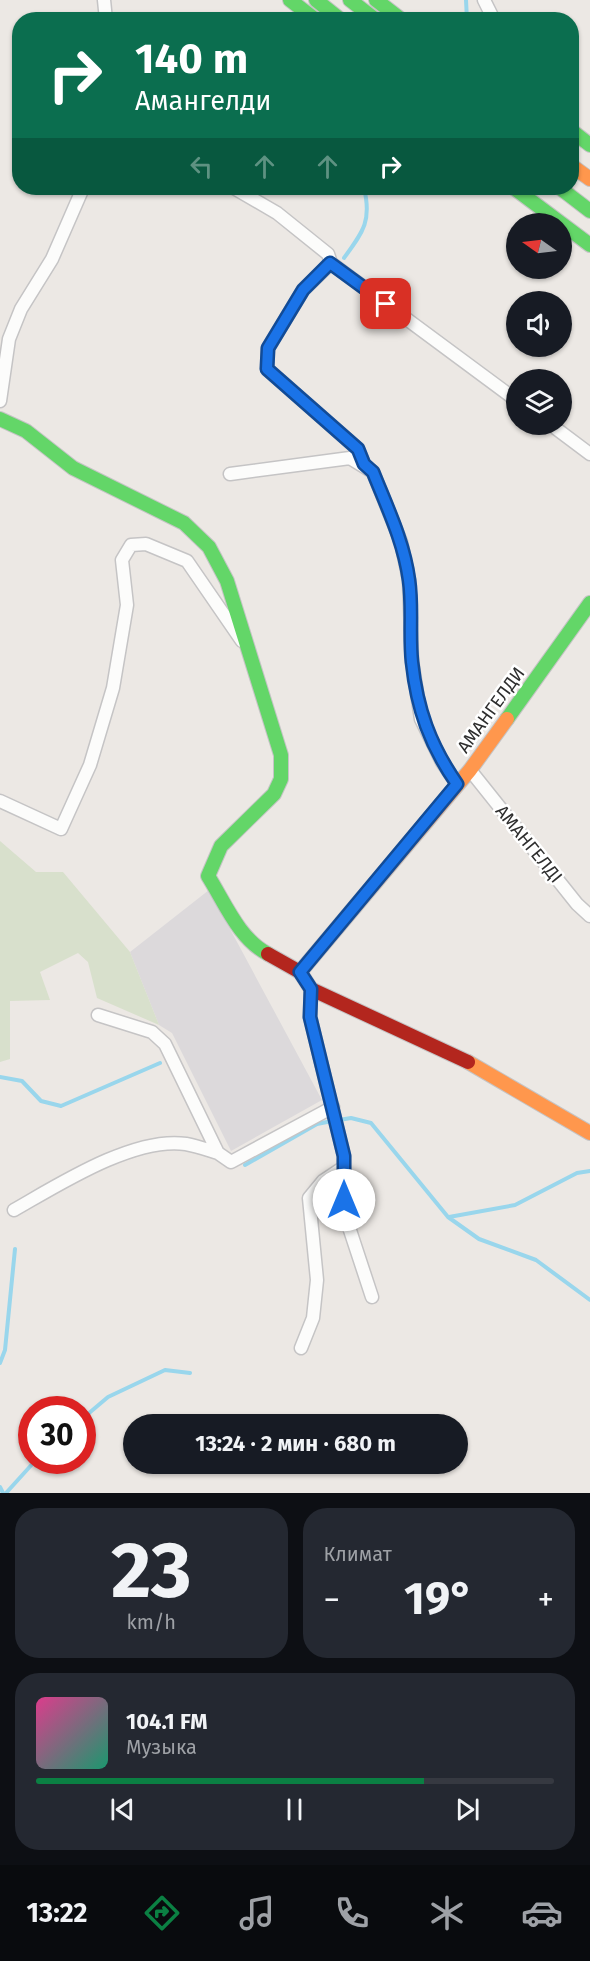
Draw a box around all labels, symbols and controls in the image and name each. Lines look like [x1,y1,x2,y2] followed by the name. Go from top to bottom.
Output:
[135,34,248,84] text: 140 m
[36,36,114,114] icon: right
[135,85,271,117] text: Амангелди
[185,150,218,183] icon: left
[248,150,281,183] icon: ahead
[311,150,344,183] icon: ahead
[374,150,407,183] icon: right
[506,213,572,279] north arrow
[506,213,572,435] map controls
[360,278,411,329] pin
[369,287,402,320] icon: arrive
[506,291,572,357] button: sound
[506,369,572,435] button: layers
[452,663,530,757] street label: АМАНГЕЛДИ
[491,801,567,887] street label: АМАНГЕЛДІ
[312,1168,376,1232] position arrow
[18,1396,96,1474] speed limit sign: 30
[195,1430,396,1457] text: 13:24 · 2 мин · 680 m
[111,1524,192,1618] text: 23
[324,1542,392,1566] text: Климат
[404,1572,474,1626] text: 19°
[324,1580,340,1620] text: −
[538,1580,554,1620] text: +
[127,1610,176,1634] text: km/h
[126,1708,207,1735] text: 104.1 FM
[126,1735,197,1759] text: Музыка
[106,1793,139,1826] icon: previous
[278,1793,311,1826] icon: pause
[451,1793,484,1826] icon: next
[141,1892,183,1934] icon: directions
[236,1892,278,1934] icon: music
[331,1892,373,1934] icon: phone
[426,1892,468,1934] icon: climate
[521,1892,563,1934] icon: car
[27,1897,88,1929] text: 13:22

